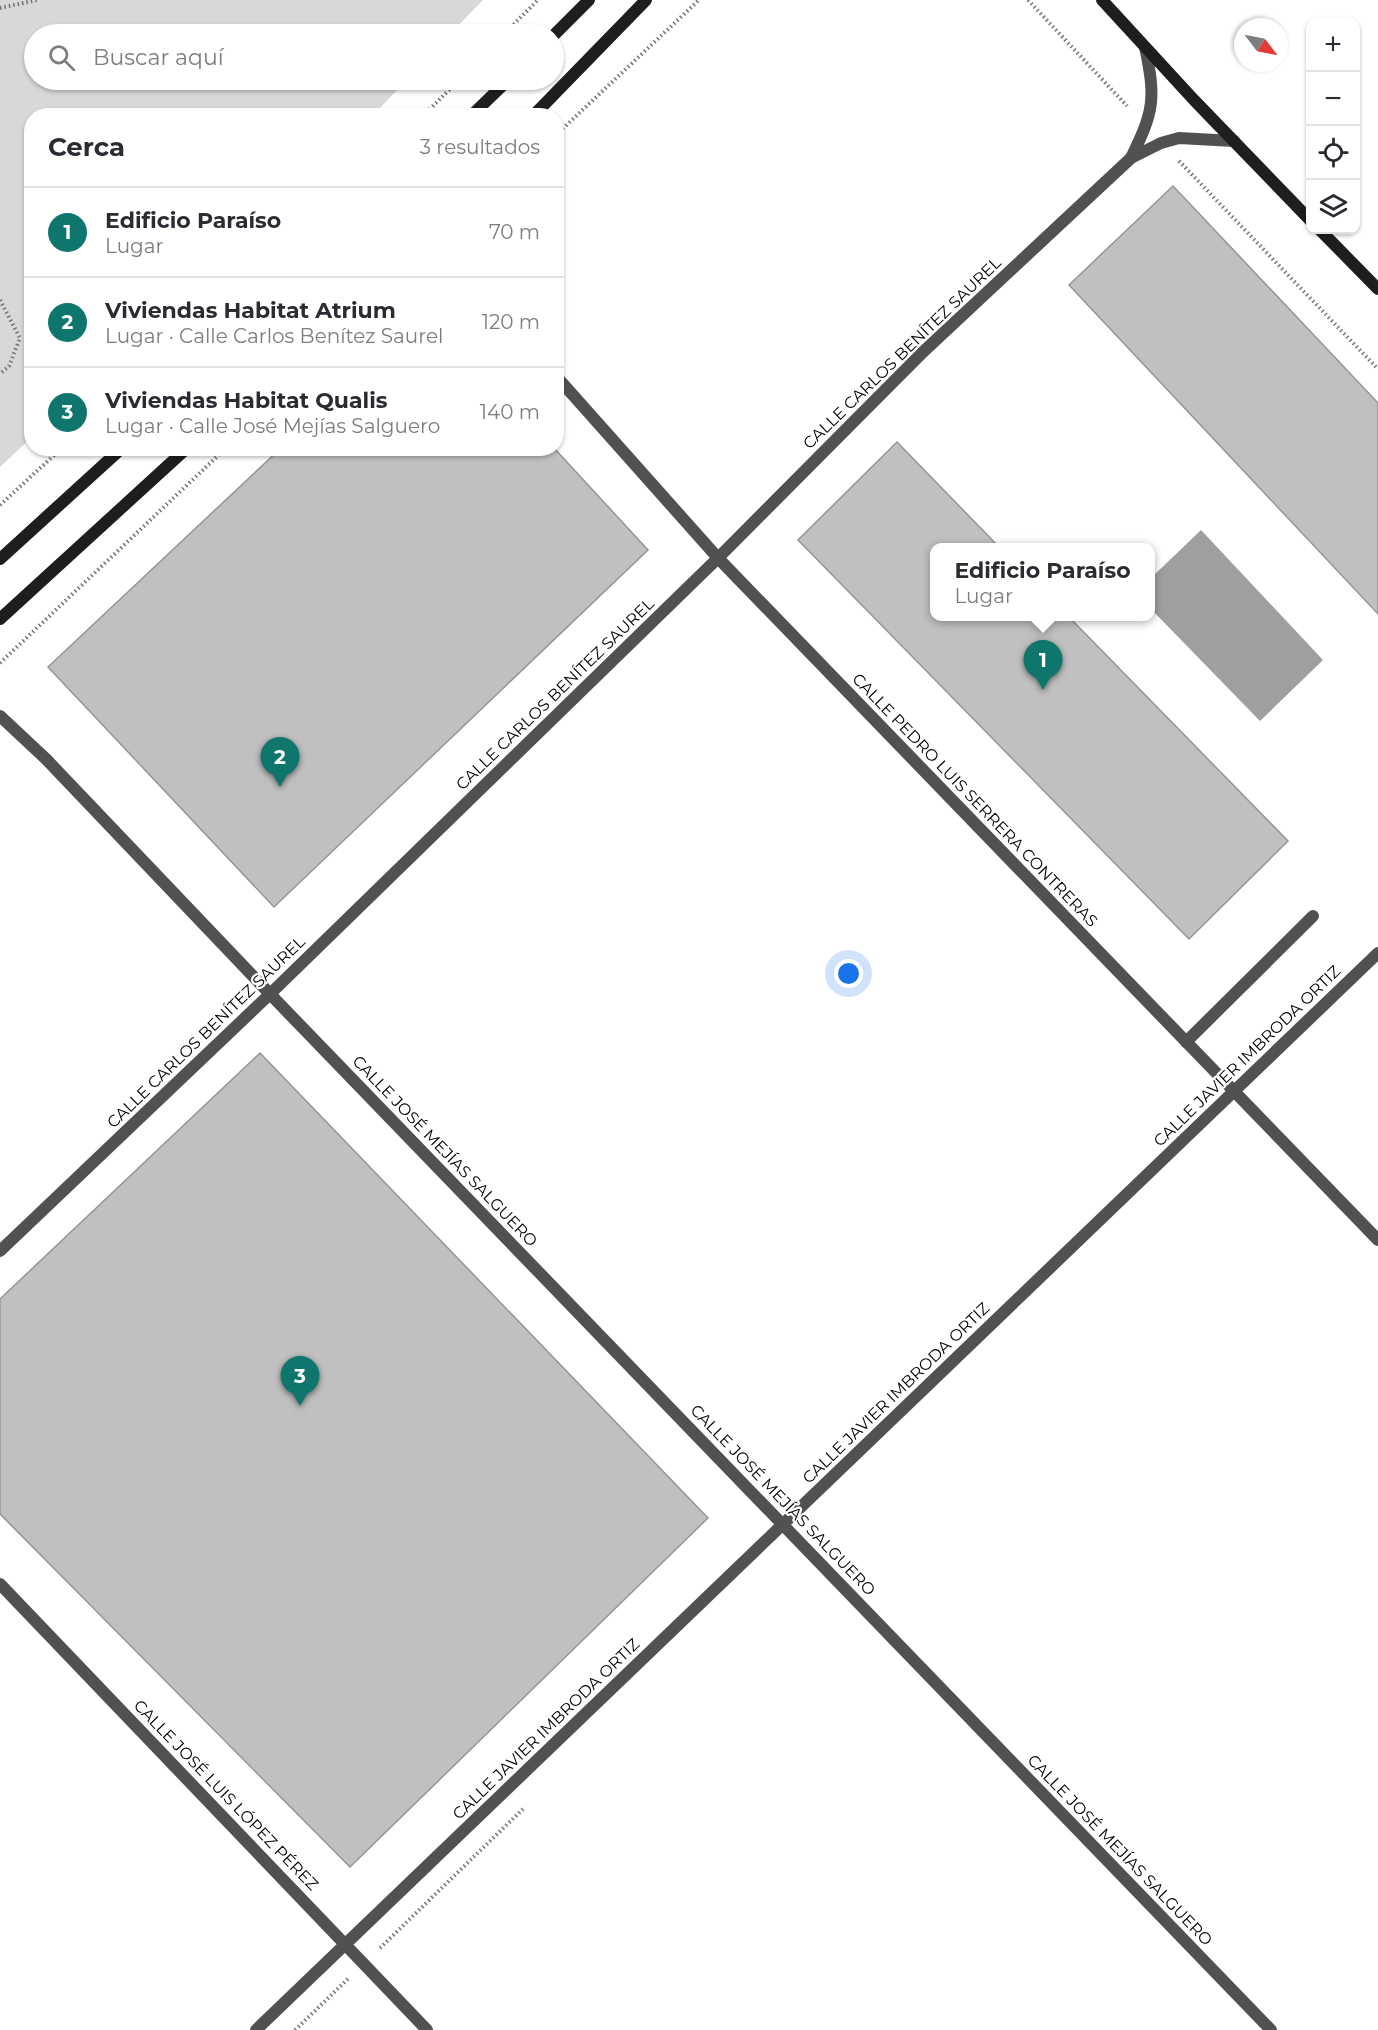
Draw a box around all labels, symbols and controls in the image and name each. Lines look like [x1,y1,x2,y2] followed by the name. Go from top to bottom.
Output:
[1234,18,1288,72] north arrow
[1306,18,1360,234] map controls
[1306,18,1360,72] button: +
[24,24,564,90] search box
[45,41,78,74] icon: search
[93,44,224,71] text: Buscar aquí
[1306,72,1360,126] button: −
[1306,126,1360,180] button: locate
[48,131,125,163] text: Cerca
[420,135,540,159] text: 3 resultados
[1306,180,1360,234] button: layers
[105,207,281,234] text: Edificio Paraíso
[64,220,71,244] text: 1
[489,220,540,244] text: 70 m
[105,234,164,258] text: Lugar
[799,253,1005,453] street label: CALLE CARLOS BENÍTEZ SAUREL
[105,297,396,324] text: Viviendas Habitat Atrium
[62,310,73,334] text: 2
[482,310,540,334] text: 120 m
[105,324,443,348] text: Lugar · Calle Carlos Benítez Saurel
[105,387,387,414] text: Viviendas Habitat Qualis
[62,400,73,424] text: 3
[480,400,540,424] text: 140 m
[105,414,440,438] text: Lugar · Calle José Mejías Salguero
[930,543,1155,621] popup
[954,557,1131,584] text: Edificio Paraíso
[954,584,1013,608] text: Lugar
[452,594,658,794] street label: CALLE CARLOS BENÍTEZ SAUREL
[1024,640,1062,690] pin: 1
[848,669,1102,931] street label: CALLE PEDRO LUIS SERRERA CONTRERAS
[260,738,300,787] pin: 2
[103,932,309,1132] street label: CALLE CARLOS BENÍTEZ SAUREL
[834,959,863,988] your location
[1150,962,1344,1150] street label: CALLE JAVIER IMBRODA ORTIZ
[349,1052,541,1250] street label: CALLE JOSÉ MEJÍAS SALGUERO
[799,1299,993,1487] street label: CALLE JAVIER IMBRODA ORTIZ
[280,1356,320,1406] pin: 3
[687,1401,879,1599] street label: CALLE JOSÉ MEJÍAS SALGUERO
[449,1635,643,1823] street label: CALLE JAVIER IMBRODA ORTIZ
[130,1696,322,1894] street label: CALLE JOSÉ LUIS LÓPEZ PÉREZ
[1024,1751,1216,1949] street label: CALLE JOSÉ MEJÍAS SALGUERO

